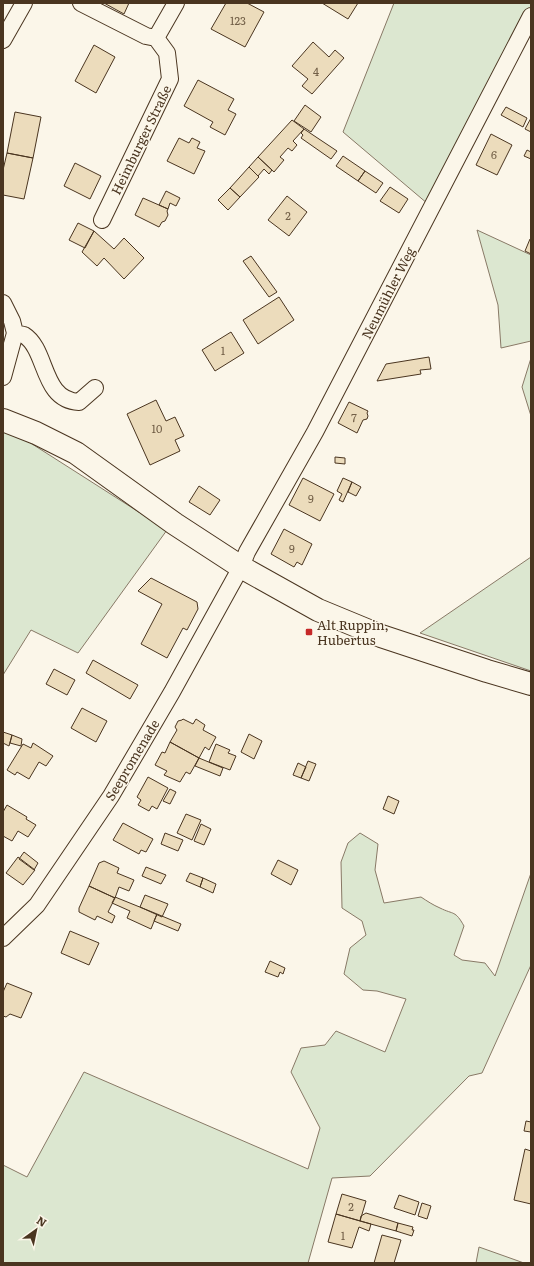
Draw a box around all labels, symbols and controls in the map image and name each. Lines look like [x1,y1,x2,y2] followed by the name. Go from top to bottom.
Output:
[230,12,246,28] house number: 123
[313,63,319,79] house number: 4
[106,81,175,198] street label: Heimburger Straße
[491,146,497,162] house number: 6
[285,207,291,223] house number: 2
[356,243,419,342] street label: Neumühler Weg
[221,342,226,358] house number: 1
[351,409,357,425] house number: 7
[152,420,162,436] house number: 10
[308,490,314,506] house number: 9
[289,540,295,556] house number: 9
[317,615,389,649] place label: Alt Ruppin, Hubertus
[304,627,314,637] marker: Alt Ruppin, Hubertus
[100,715,163,804] street label: Seepromenade
[348,1198,354,1214] house number: 2
[16,1210,56,1250] north arrow
[34,1212,50,1230] text: N
[341,1227,346,1243] house number: 1

